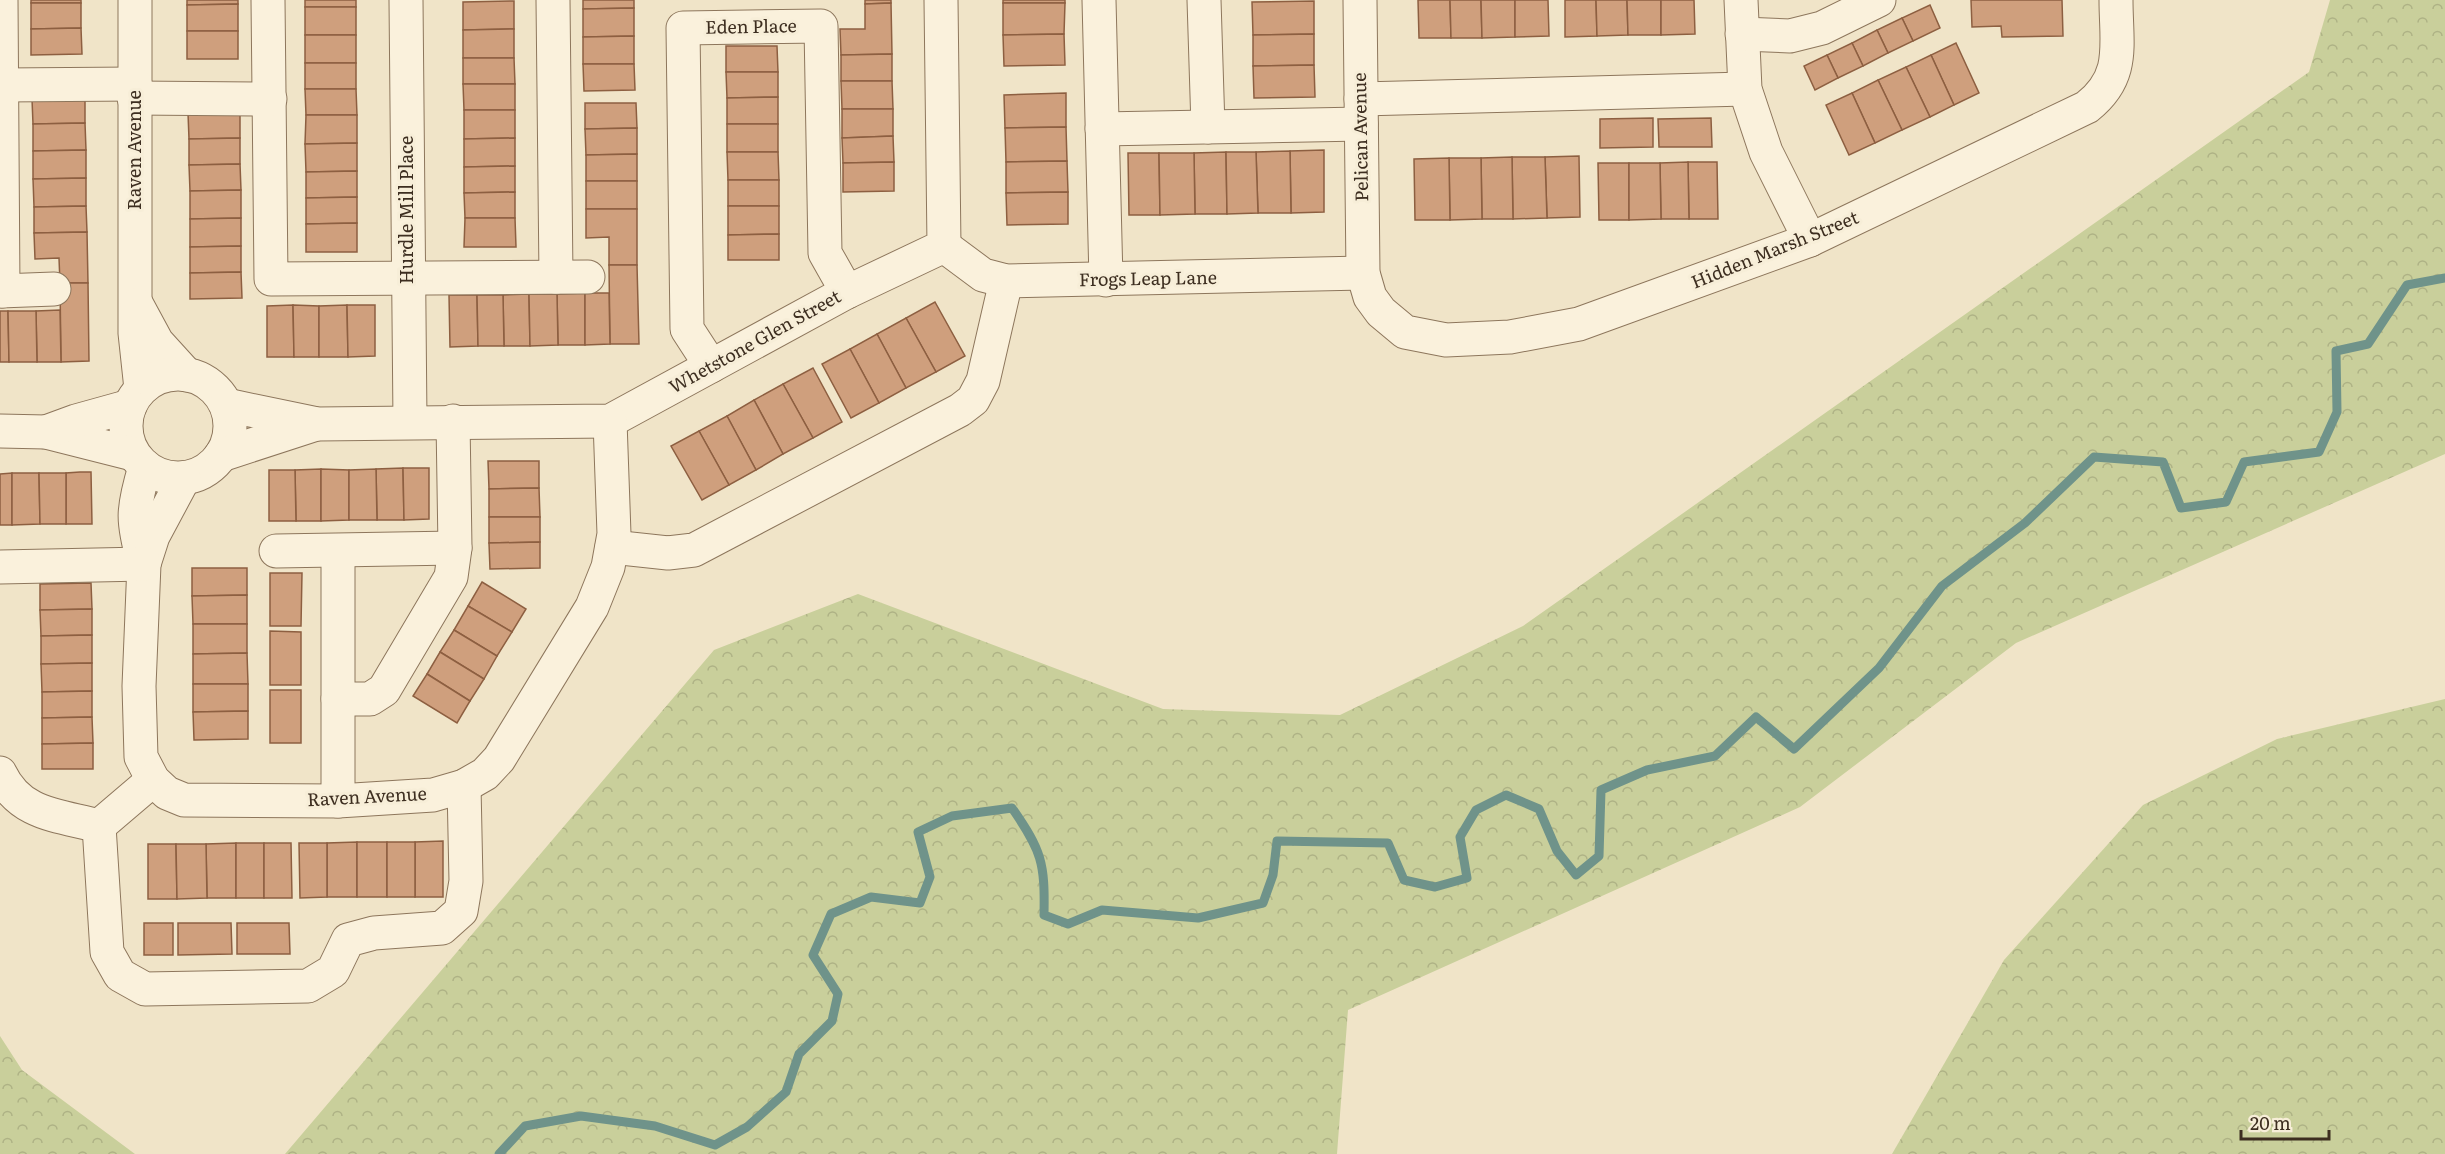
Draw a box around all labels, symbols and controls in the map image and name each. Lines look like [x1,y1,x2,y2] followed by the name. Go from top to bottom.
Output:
[705,11,797,40] street label: Eden Place
[1345,72,1374,202] street label: Pelican Avenue
[120,90,147,210] street label: Raven Avenue
[392,136,419,284] street label: Hurdle Mill Place
[1687,202,1863,295] street label: Hidden Marsh Street
[1079,263,1217,292] street label: Frogs Leap Lane
[663,282,846,399] street label: Whetstone Glen Street
[306,779,427,812] street label: Raven Avenue
[2241,1103,2330,1141] scale bar
[2250,1109,2291,1136] text: 20 m

